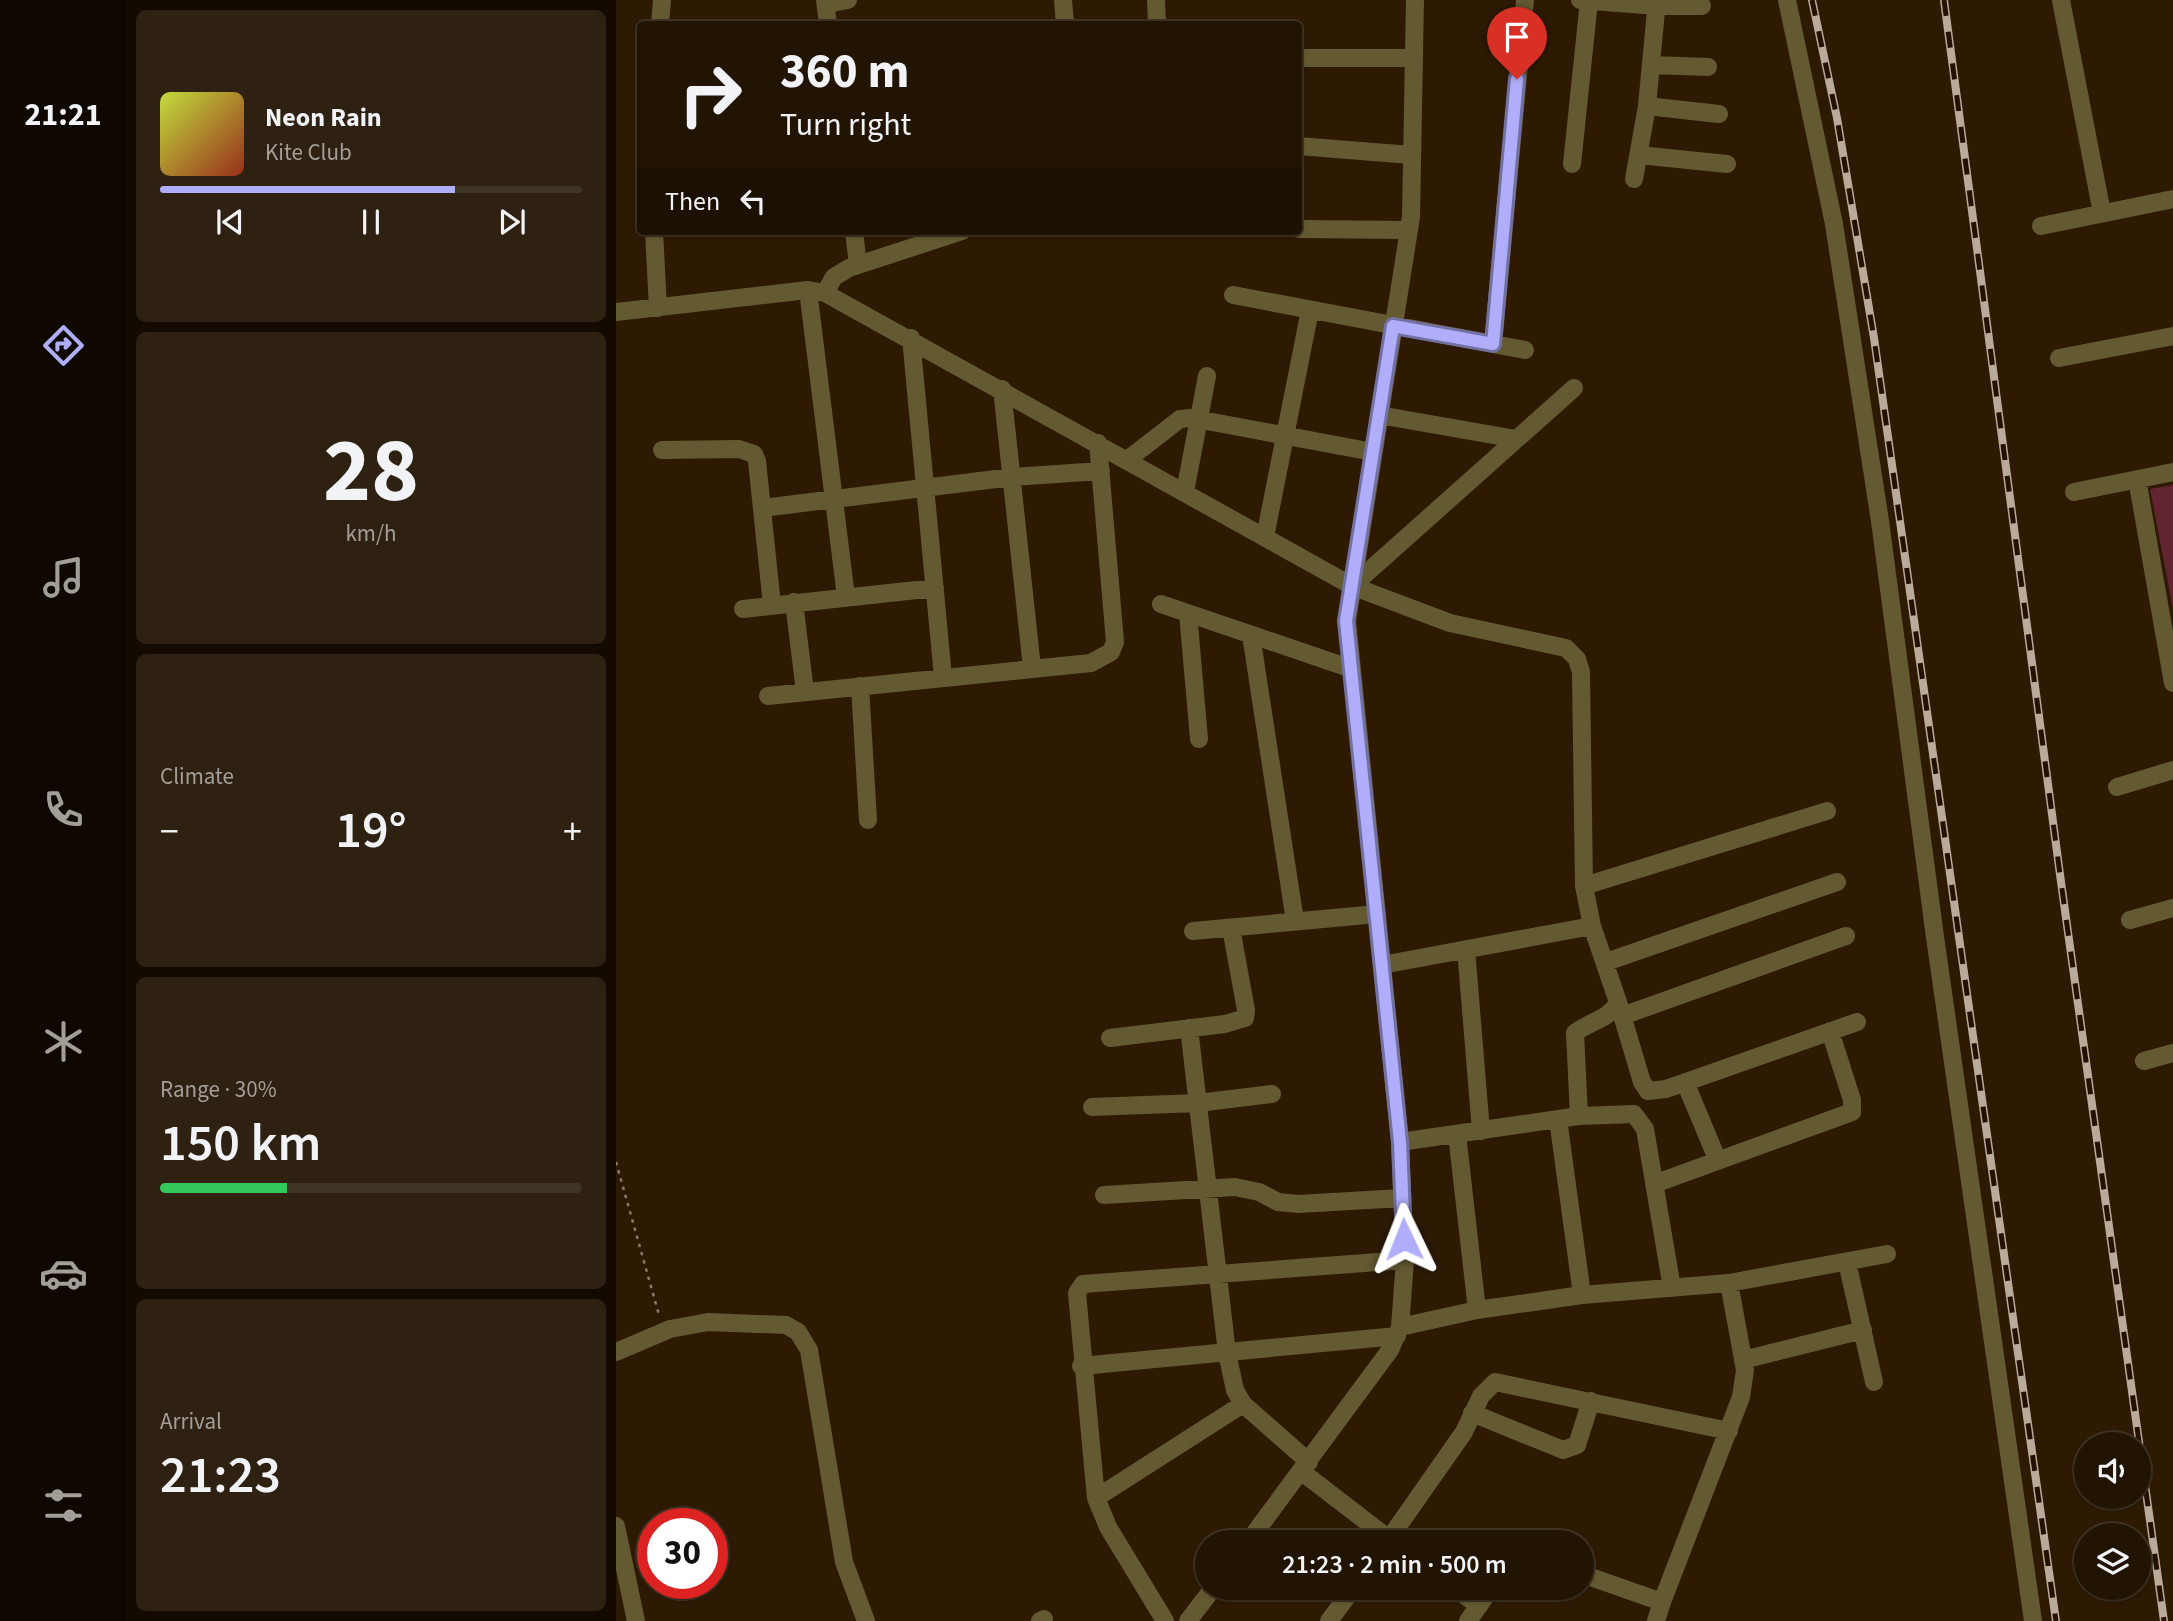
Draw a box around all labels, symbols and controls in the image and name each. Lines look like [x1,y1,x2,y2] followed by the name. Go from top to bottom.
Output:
[1487,7,1547,79] pin
[1498,18,1536,56] icon: arrive
[780,37,909,107] text: 360 m
[665,49,756,140] icon: right
[24,92,102,138] text: 21:21
[265,99,382,136] text: Neon Rain
[780,102,911,148] text: Turn right
[265,136,352,169] text: Kite Club
[734,182,772,220] icon: left
[665,183,720,220] text: Then
[211,203,249,241] icon: previous
[352,203,390,241] icon: pause
[493,203,531,241] icon: next
[39,321,88,370] icon: directions
[323,407,419,536] text: 28
[345,517,397,550] text: km/h
[39,553,88,602] icon: music
[160,760,234,793] text: Climate
[39,785,88,834] icon: phone
[335,794,407,868] text: 19°
[160,805,179,859] text: −
[563,805,582,859] text: +
[39,1017,88,1066] icon: climate
[160,1073,277,1106] text: Range · 30%
[160,1107,321,1181] text: 150 km
[1367,1202,1441,1276] position arrow
[39,1249,88,1298] icon: car
[160,1405,222,1438] text: Arrival
[2074,1432,2151,1600] map controls
[2074,1432,2151,1509] button: sound
[160,1439,281,1513] text: 21:23
[39,1481,88,1530] icon: filters
[637,1508,728,1599] speed limit sign: 30
[2074,1523,2151,1600] button: layers
[1282,1546,1507,1583] text: 21:23 · 2 min · 500 m

